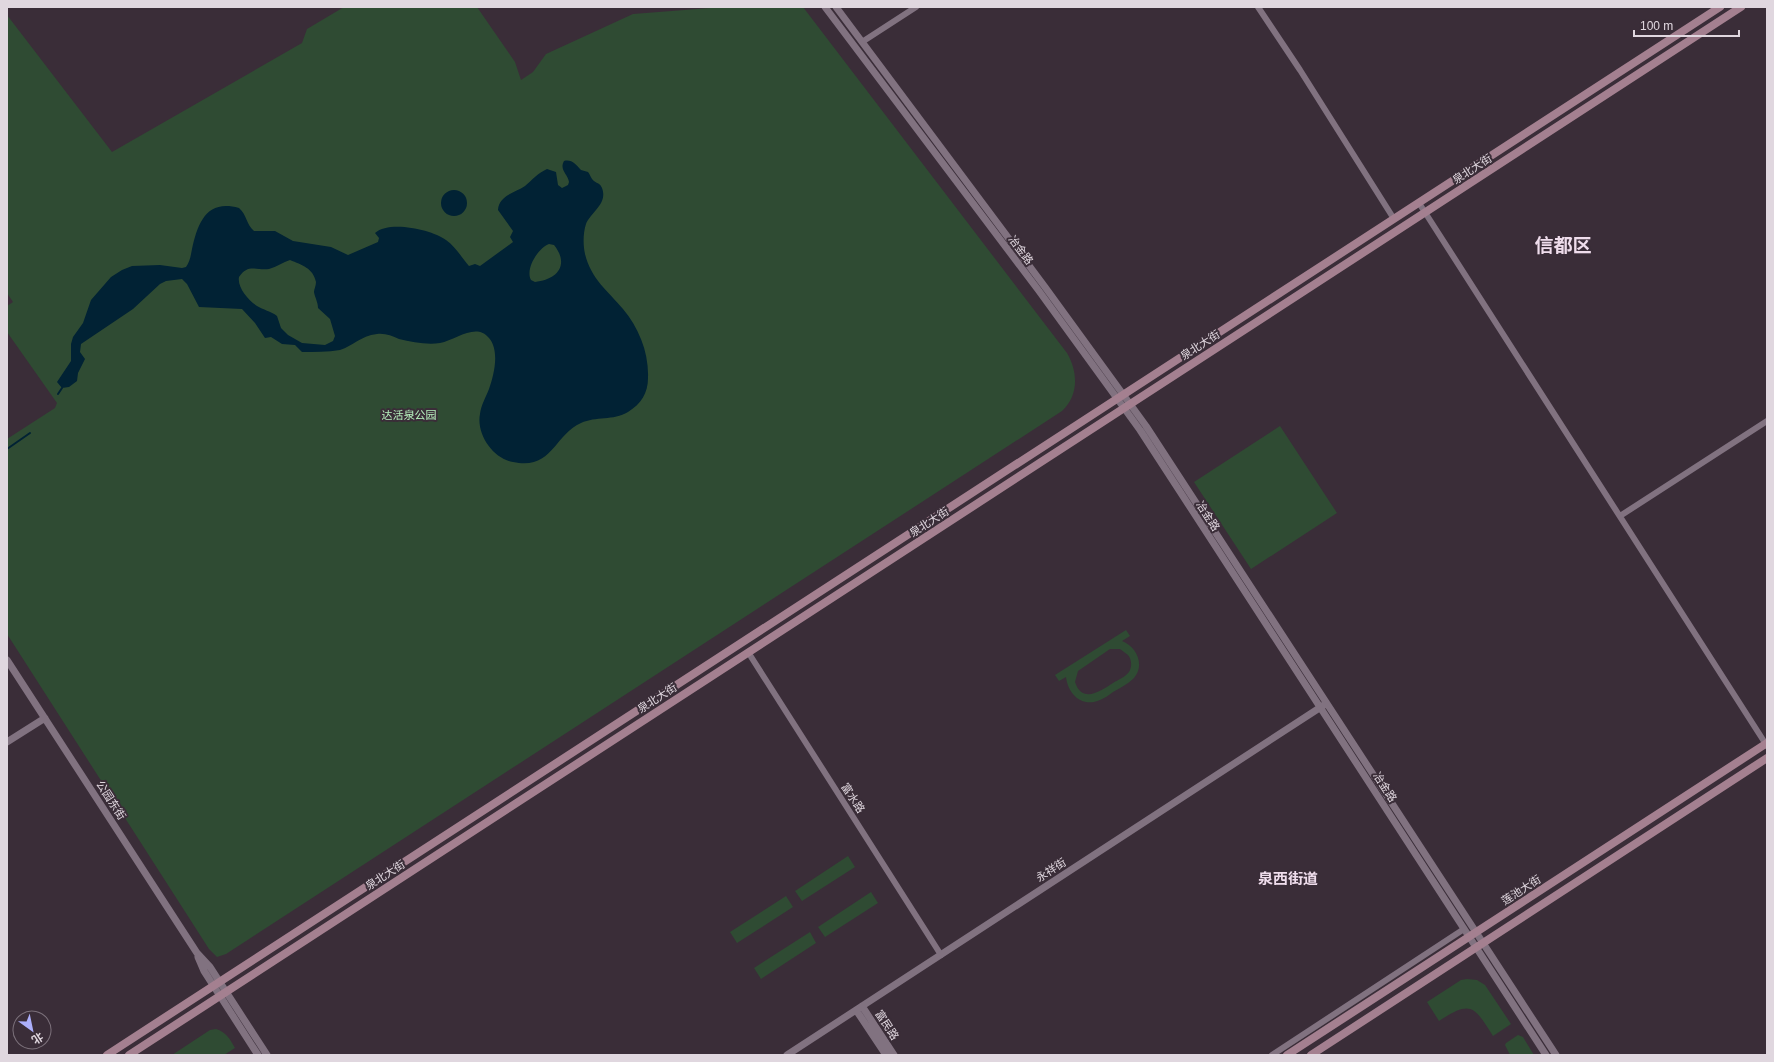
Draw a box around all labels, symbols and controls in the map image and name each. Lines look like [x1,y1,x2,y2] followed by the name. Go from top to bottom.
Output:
[1634,12,1739,38] scale bar
[1640,19,1673,33] text: 100 m
[1450,152,1494,186] street label: 泉北大街
[1006,233,1036,267] street label: 冶金路
[1534,235,1592,256] district label: 信都区
[1178,328,1222,362] street label: 泉北大街
[382,409,437,421] park label: 达活泉公园
[1194,499,1222,533] street label: 冶金路
[907,505,951,539] street label: 泉北大街
[635,681,679,715] street label: 泉北大街
[1371,770,1399,804] street label: 冶金路
[94,778,128,822] street label: 公园东街
[839,781,867,815] street label: 富水路
[1034,856,1068,884] street label: 永祥街
[363,858,407,892] street label: 泉北大街
[1258,870,1318,887] district label: 泉西街道
[1499,873,1543,907] street label: 莲池大街
[873,1008,901,1042] street label: 富民路
[12,1010,52,1050] north arrow
[30,1030,45,1046] text: 北

